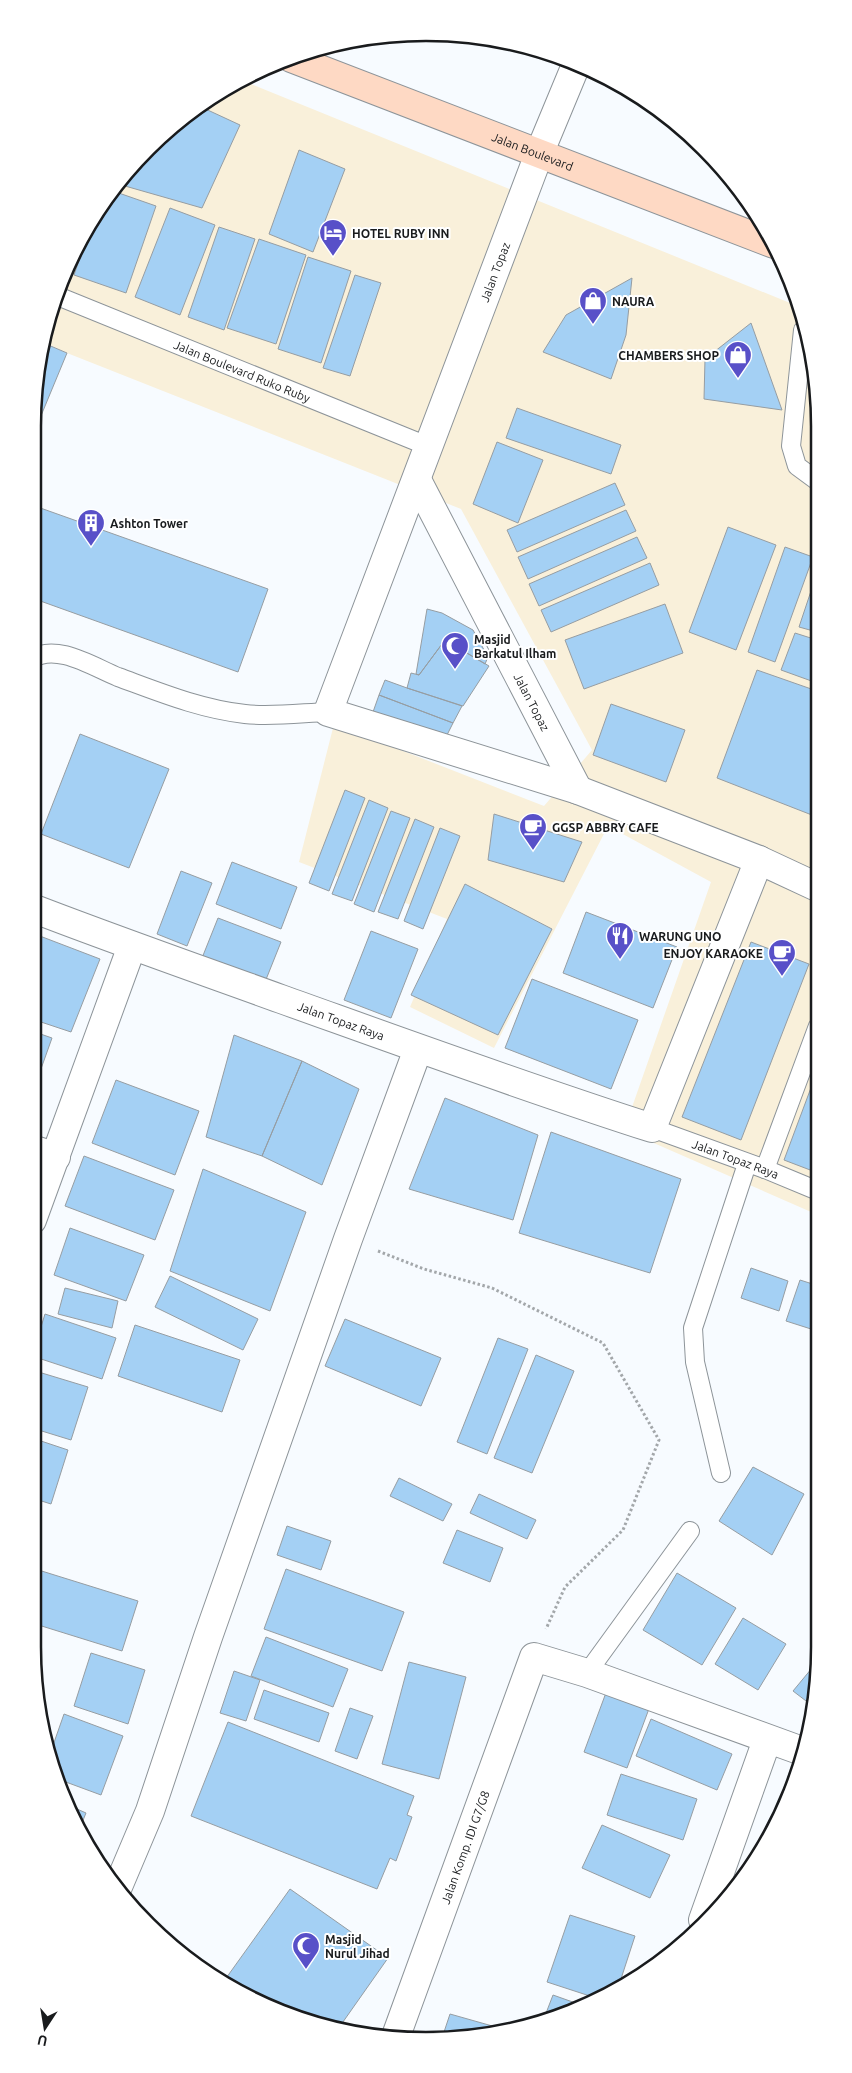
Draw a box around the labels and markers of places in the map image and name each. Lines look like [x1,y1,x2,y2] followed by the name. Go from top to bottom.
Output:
[318,218,348,257] hotel icon: HOTEL RUBY INN
[352,227,450,240] place label: HOTEL RUBY INN
[578,286,608,325] shop icon: NAURA
[612,295,655,308] place label: NAURA
[723,340,753,379] shop icon: CHAMBERS SHOP
[618,349,719,362] place label: CHAMBERS SHOP
[76,508,106,547] building icon: Ashton Tower
[110,517,188,530] place label: Ashton Tower
[440,631,470,670] mosque icon: Masjid Barkatul Ilham
[474,633,556,660] place label: Masjid Barkatul Ilham
[518,812,548,851] cafe icon: GGSP ABBRY CAFE
[552,821,659,834] place label: GGSP ABBRY CAFE
[605,921,635,960] restaurant icon: WARUNG UNO
[639,930,721,943] place label: WARUNG UNO
[767,938,797,977] cafe icon: ENJOY KARAOKE
[663,947,763,960] place label: ENJOY KARAOKE
[291,1931,321,1970] mosque icon: Masjid Nurul Jihad
[325,1933,390,1960] place label: Masjid Nurul Jihad

